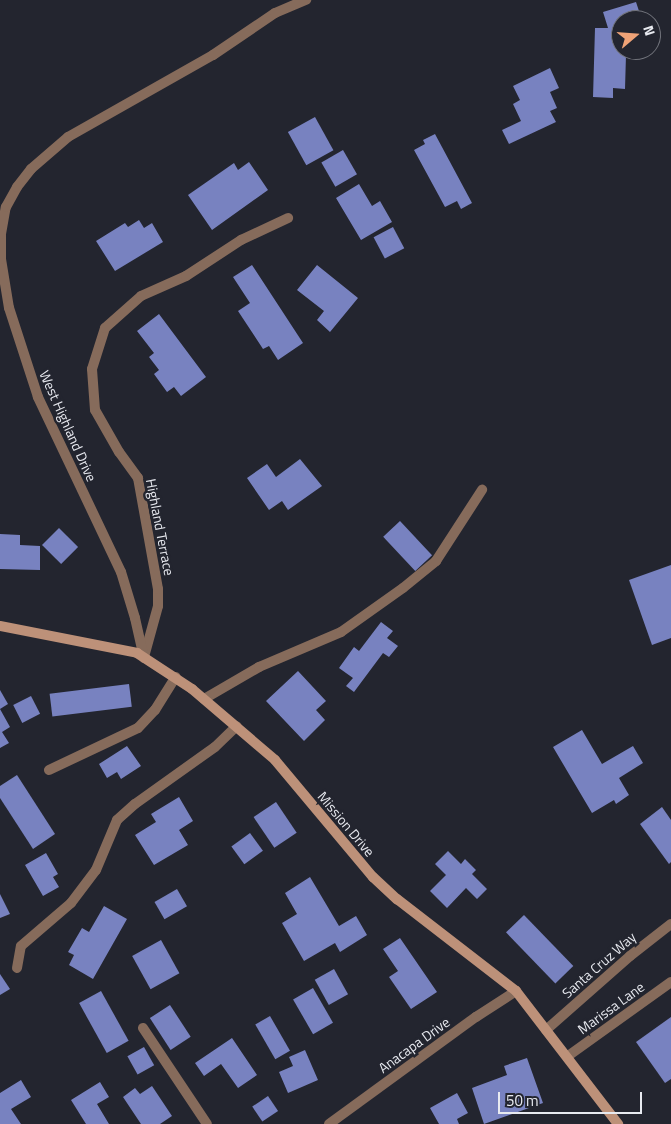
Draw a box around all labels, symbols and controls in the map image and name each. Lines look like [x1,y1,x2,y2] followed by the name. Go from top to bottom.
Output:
[611,10,661,60] north arrow
[638,23,661,38] text: N
[36,368,100,484] street label: West Highland Drive
[142,477,178,577] street label: Highland Terrace
[314,788,378,860] street label: Mission Drive
[559,928,639,1002] street label: Santa Cruz Way
[574,978,648,1038] street label: Marissa Lane
[375,1013,453,1077] street label: Anacapa Drive
[501,1082,645,1114] scale bar
[506,1089,539,1112] text: 50 m

